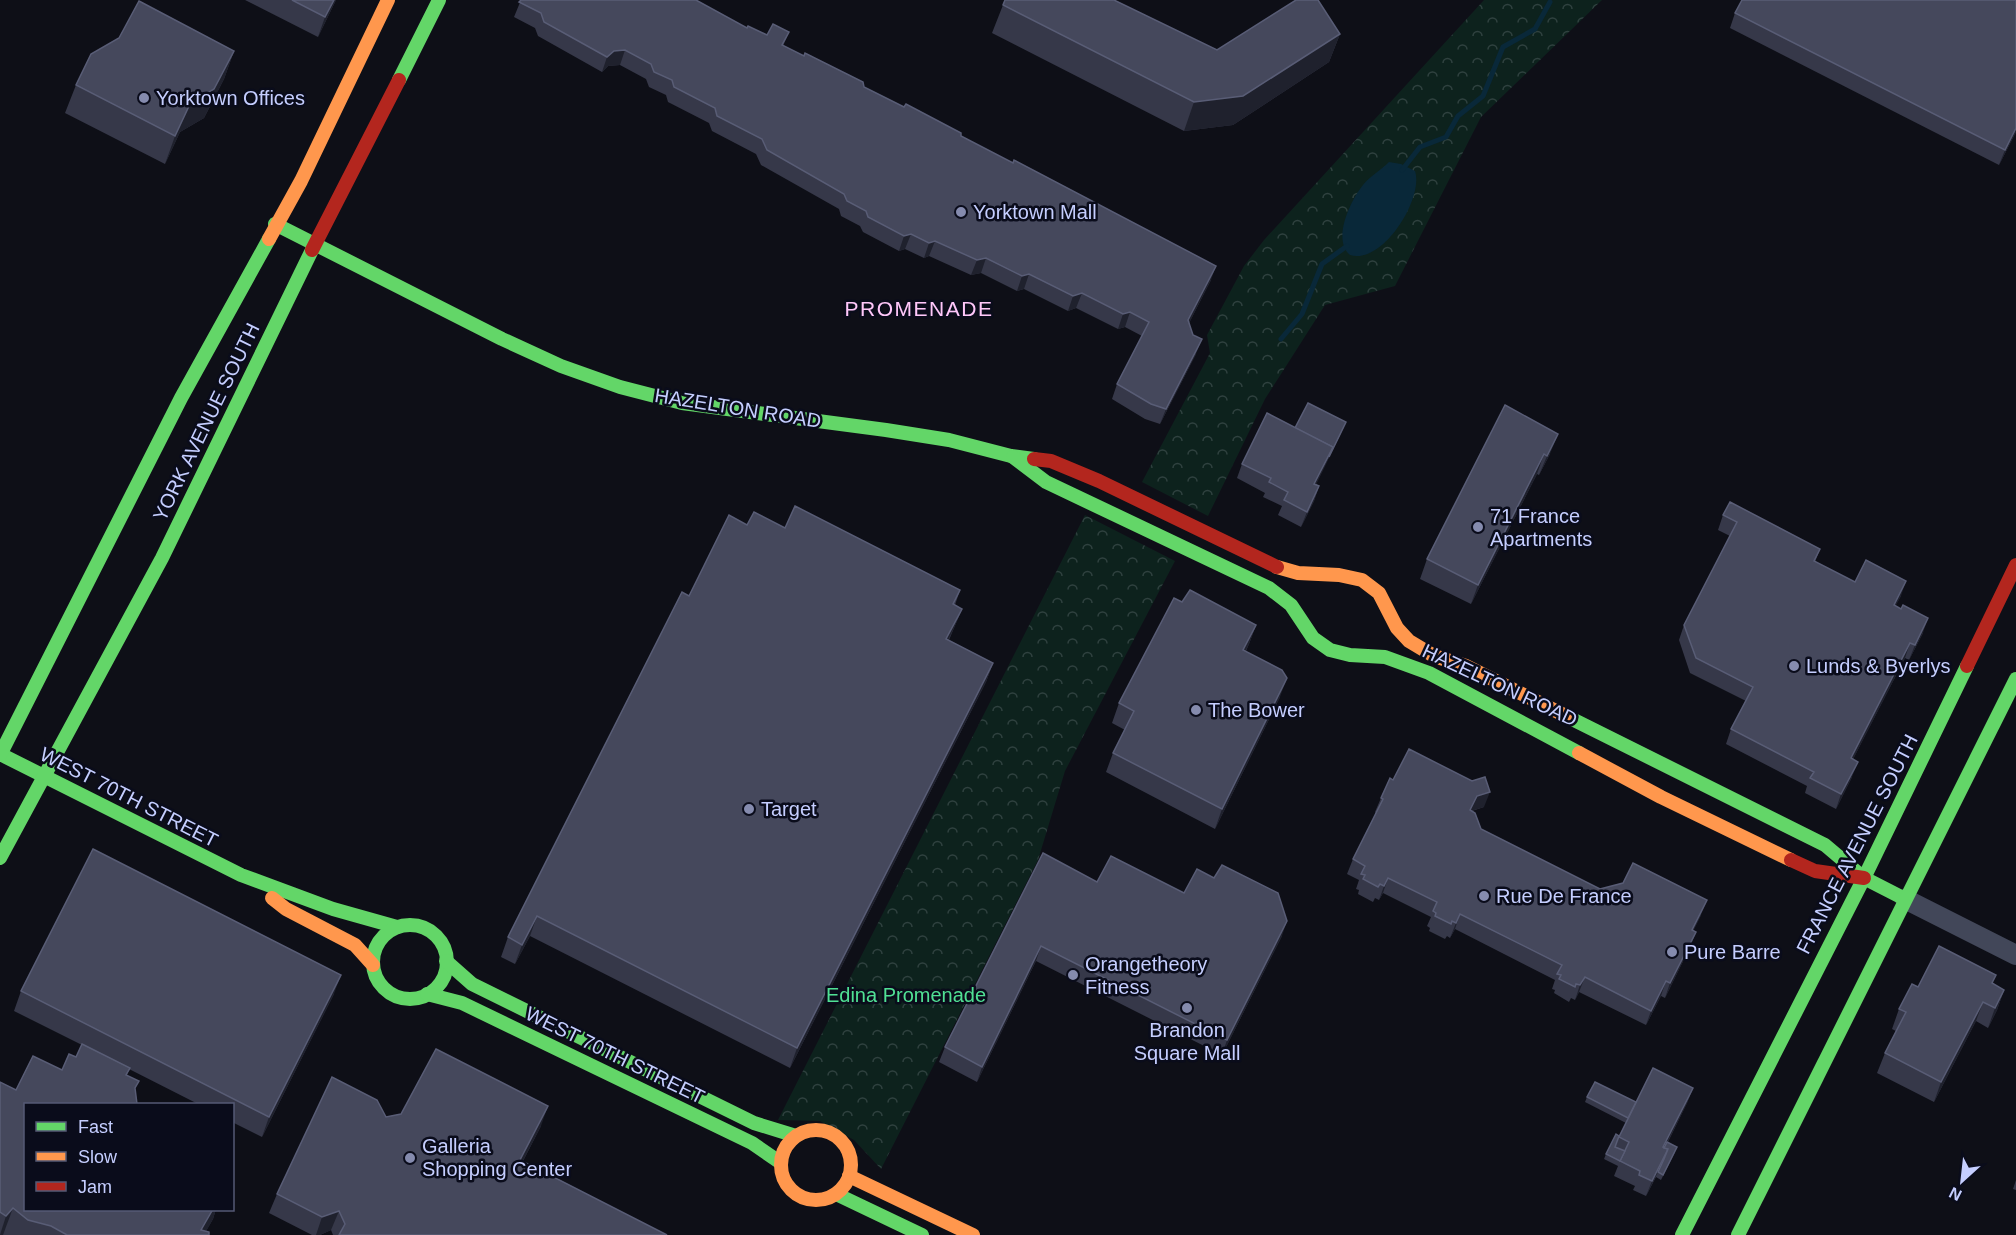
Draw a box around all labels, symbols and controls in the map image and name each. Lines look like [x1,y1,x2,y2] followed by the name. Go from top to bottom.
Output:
[156,87,305,109] place label: Yorktown Offices
[137,91,151,105] marker: Yorktown Offices
[973,201,1097,223] place label: Yorktown Mall
[954,205,968,219] marker: Yorktown Mall
[845,297,993,320] district label: PROMENADE
[148,319,264,525] street label: YORK AVENUE SOUTH
[653,384,823,432] street label: HAZELTON ROAD
[1490,505,1592,550] place label: 71 France Apartments
[1471,520,1485,534] marker: 71 France Apartments
[1419,639,1581,731] street label: HAZELTON ROAD
[1806,655,1951,677] place label: Lunds & Byerlys
[1787,659,1801,673] marker: Lunds & Byerlys
[1208,699,1305,721] place label: The Bower
[1189,703,1203,717] marker: The Bower
[1792,731,1922,957] street label: FRANCE AVENUE SOUTH
[37,743,221,851] street label: WEST 70TH STREET
[761,798,817,820] place label: Target
[742,802,756,816] marker: Target
[1496,885,1632,907] place label: Rue De France
[1477,889,1491,903] marker: Rue De France
[1684,941,1781,963] place label: Pure Barre
[1665,945,1679,959] marker: Pure Barre
[1085,953,1207,998] place label: Orangetheory Fitness
[1066,968,1080,982] marker: Orangetheory Fitness
[826,984,986,1006] park label: Edina Promenade
[1180,1001,1194,1015] marker: Brandon Square Mall
[522,1002,708,1108] street label: WEST 70TH STREET
[1134,1019,1240,1064] place label: Brandon Square Mall
[24,1103,234,1211] legend
[78,1117,113,1137] text: Fast
[422,1135,572,1180] place label: Galleria Shopping Center
[78,1147,118,1167] text: Slow
[403,1151,417,1165] marker: Galleria Shopping Center
[1932,1151,1992,1211] north arrow
[78,1177,112,1197] text: Jam
[1946,1184,1964,1204] text: N

